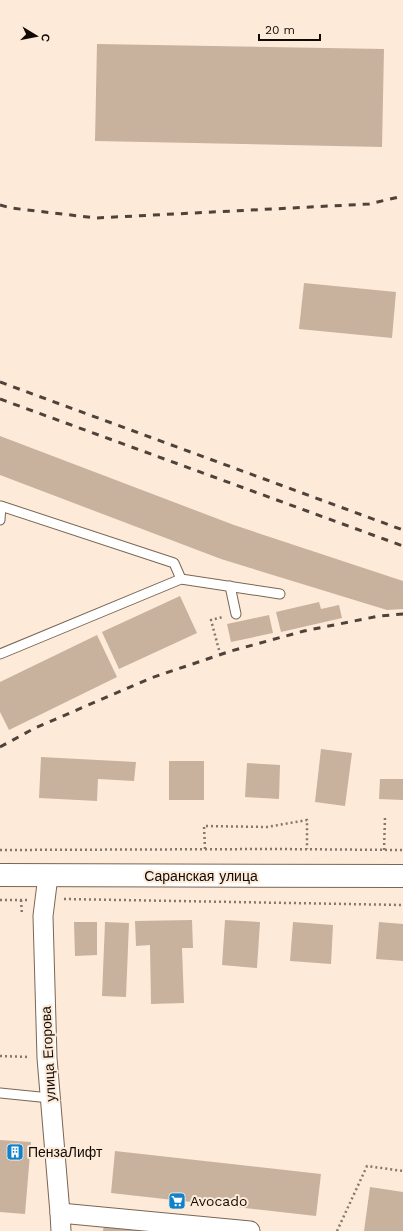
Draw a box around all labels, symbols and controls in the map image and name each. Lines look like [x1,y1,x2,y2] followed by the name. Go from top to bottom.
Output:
[16,16,56,56] north arrow
[259,16,320,42] scale bar
[265,23,295,37] text: 20 m
[38,33,52,43] text: С
[144,868,258,884] street label: Саранская улица
[37,1006,58,1102] street label: улица Егорова
[5,1142,25,1162] building icon: ПензаЛифт
[28,1144,103,1160] place label: ПензаЛифт
[167,1191,187,1211] supermarket icon: Avocado
[190,1193,247,1209] place label: Avocado

